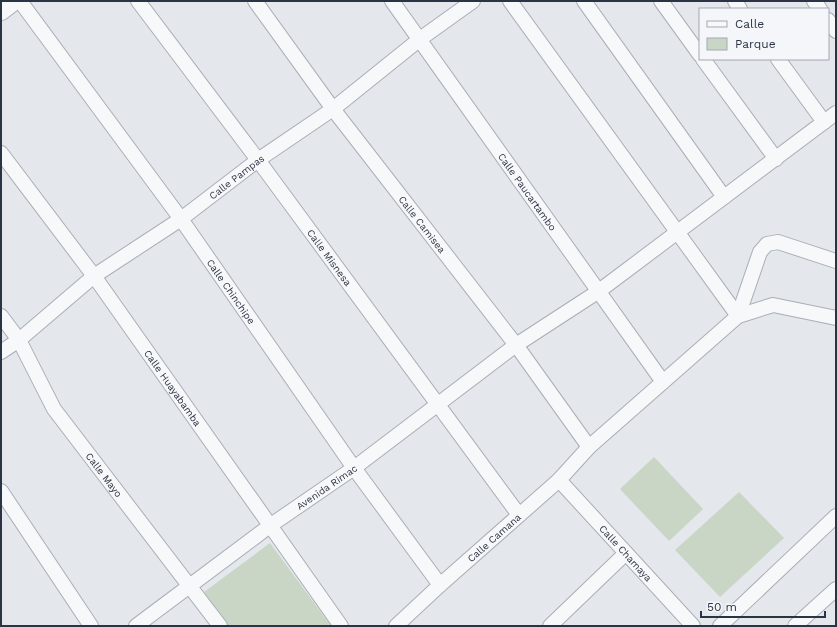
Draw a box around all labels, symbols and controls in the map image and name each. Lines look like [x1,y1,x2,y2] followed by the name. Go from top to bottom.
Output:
[699,8,829,60] legend
[735,17,764,31] text: Calle
[735,37,776,51] text: Parque
[496,151,559,233] street label: Calle Paucartambo
[207,153,266,202] street label: Calle Pampas
[396,194,448,256] street label: Calle Camisea
[305,227,354,288] street label: Calle Misnesa
[204,257,257,326] street label: Calle Chinchipe
[142,348,203,429] street label: Calle Huayabamba
[83,451,124,499] street label: Calle Mayo
[294,462,360,512] street label: Avenida Rimac
[465,511,523,564] street label: Calle Camana
[597,523,654,584] street label: Calle Chamaya
[701,593,825,619] scale bar
[707,600,737,614] text: 50 m

